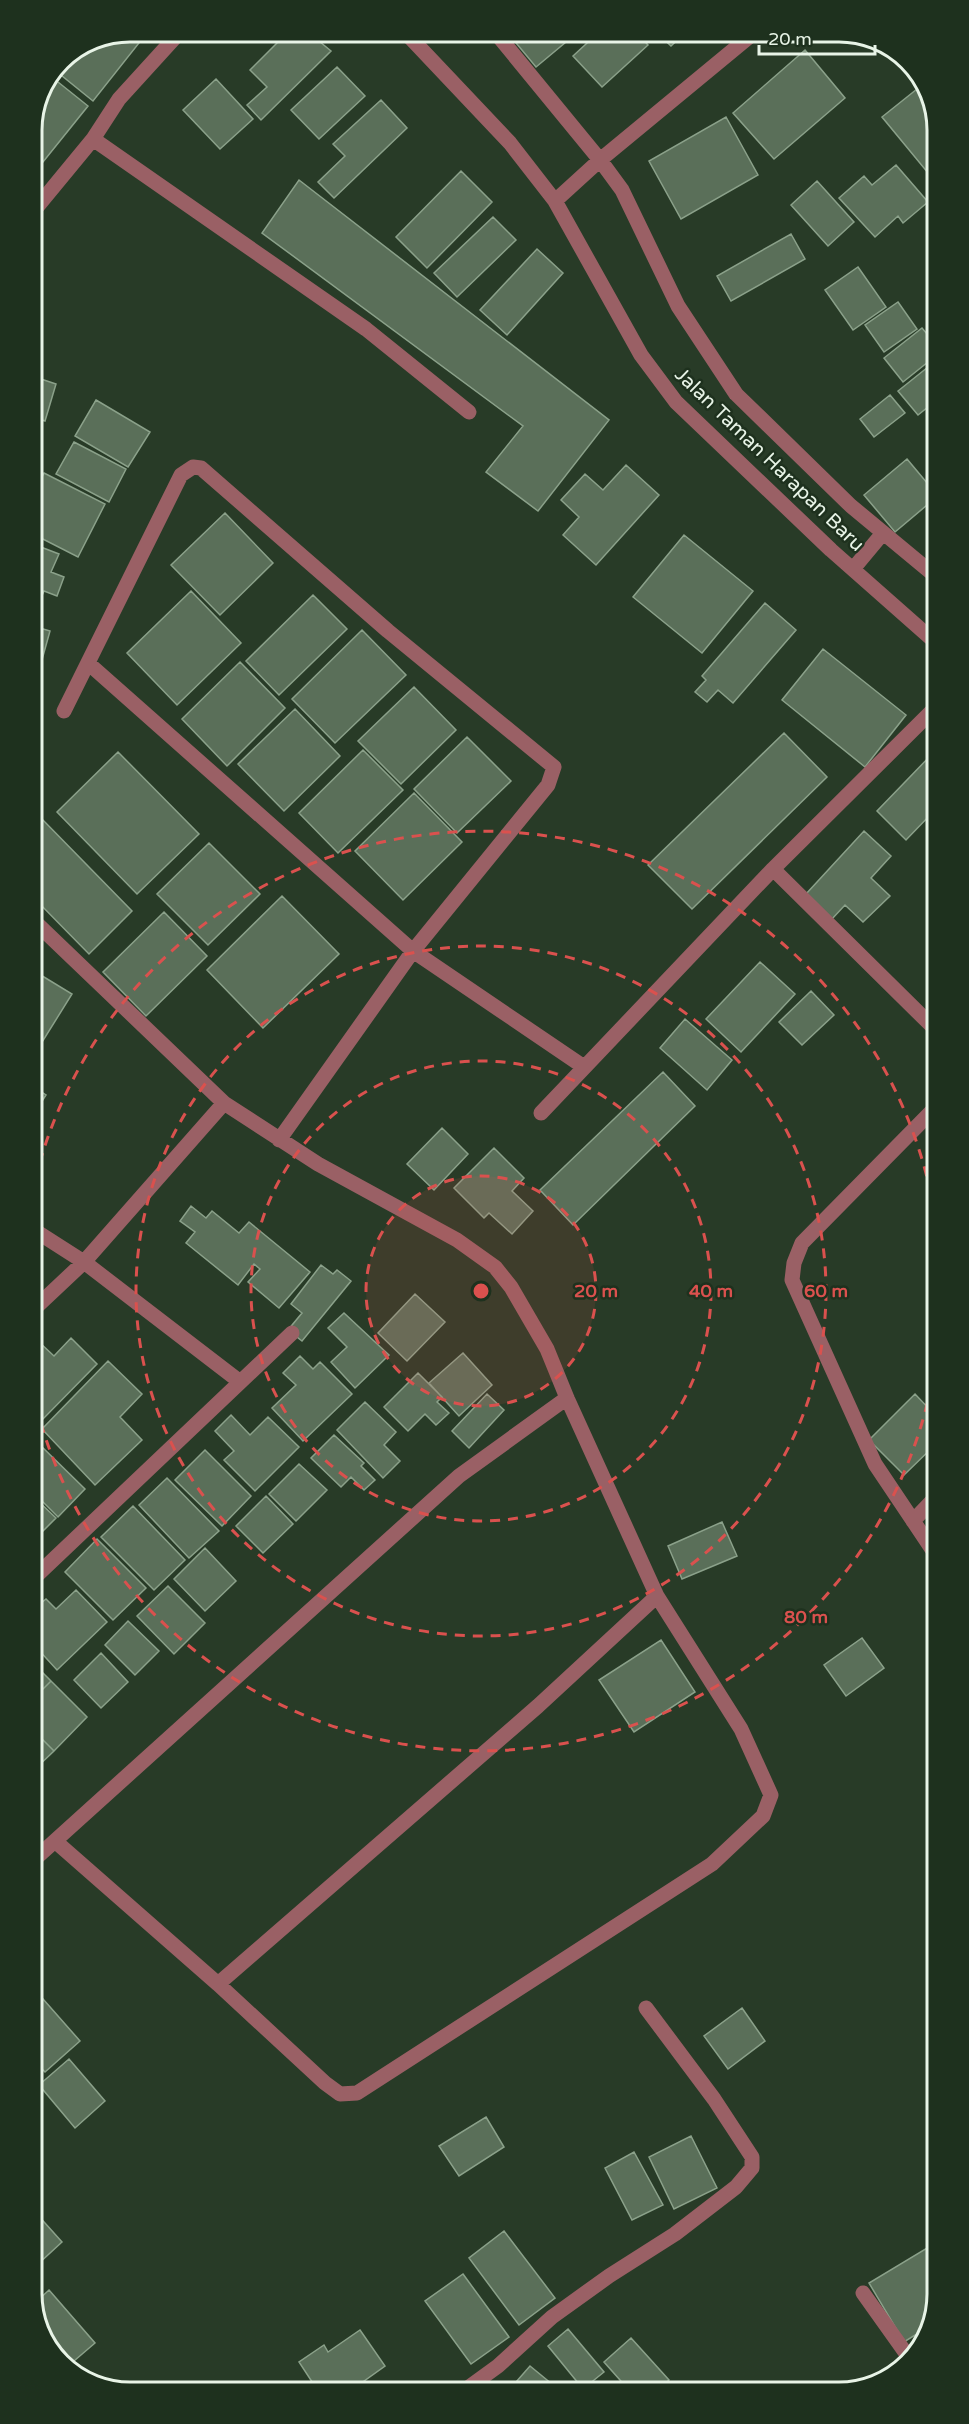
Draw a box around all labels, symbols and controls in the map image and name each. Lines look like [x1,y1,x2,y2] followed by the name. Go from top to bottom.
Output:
[759,18,874,56] scale bar
[768,28,812,50] text: 20 m
[669,363,869,557] street label: Jalan Taman Harapan Baru
[574,1280,618,1302] text: 20 m
[689,1280,733,1302] text: 40 m
[804,1280,848,1302] text: 60 m
[471,1281,491,1301] centre of rings
[784,1606,828,1628] text: 80 m

